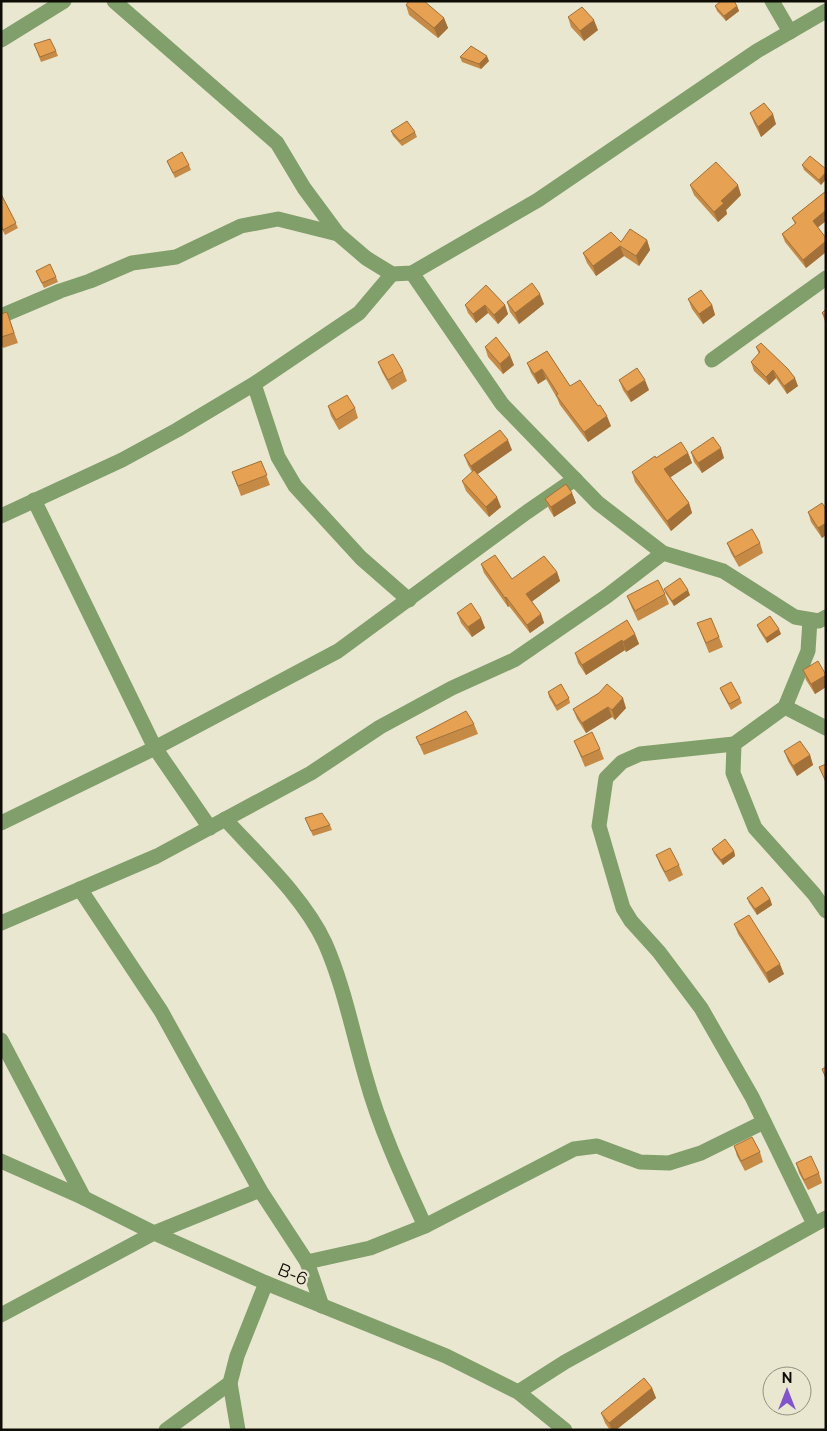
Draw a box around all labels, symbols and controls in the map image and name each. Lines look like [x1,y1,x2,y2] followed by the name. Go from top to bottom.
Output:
[275,1259,311,1289] street label: B-6
[762,1366,812,1416] north arrow
[782,1370,792,1386] text: N

